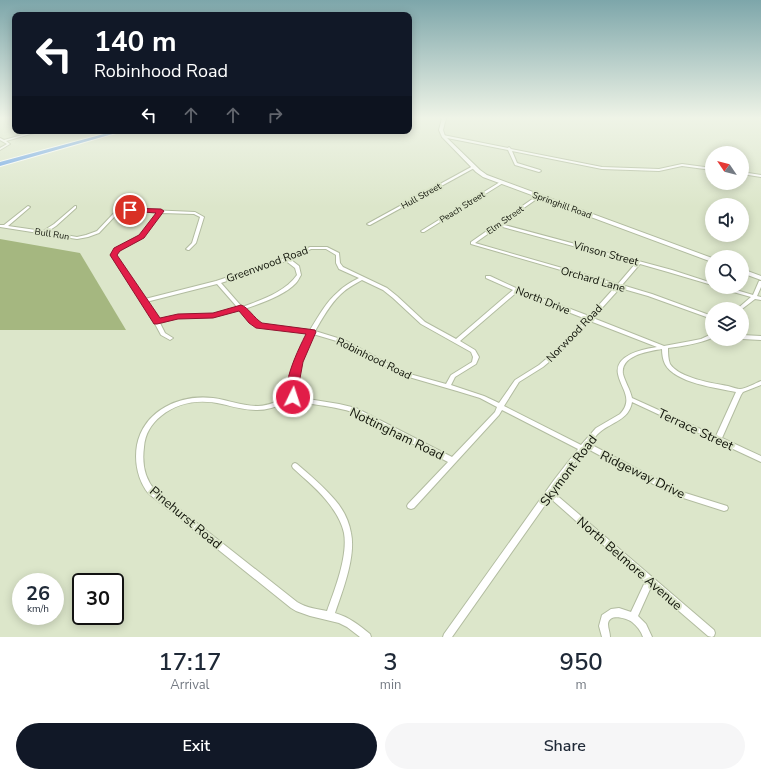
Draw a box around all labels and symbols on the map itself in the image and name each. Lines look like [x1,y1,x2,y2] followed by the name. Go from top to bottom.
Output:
[705,146,749,190] north arrow
[399,180,444,212] street label: Hull Street
[437,188,488,226] street label: Peach Street
[531,189,593,221] street label: Springhill Road
[113,193,147,227] pin
[484,202,527,237] street label: Elm Street
[34,225,70,243] street label: Bull Run
[571,237,640,269] street label: Vinson Street
[224,243,310,286] street label: Greenwood Road
[559,263,627,296] street label: Orchard Lane
[513,283,572,318] street label: North Drive
[543,301,606,365] street label: Norwood Road
[334,334,414,383] street label: Robinhood Road
[272,376,314,418] position arrow
[346,403,447,465] street label: Nottingham Road
[655,405,737,455] street label: Terrace Street
[536,431,602,510] street label: Skymont Road
[597,447,688,503] street label: Ridgeway Drive
[145,482,225,553] street label: Pinehurst Road
[573,513,686,615] street label: North Belmore Avenue
[72,573,124,625] speed limit sign: 30

